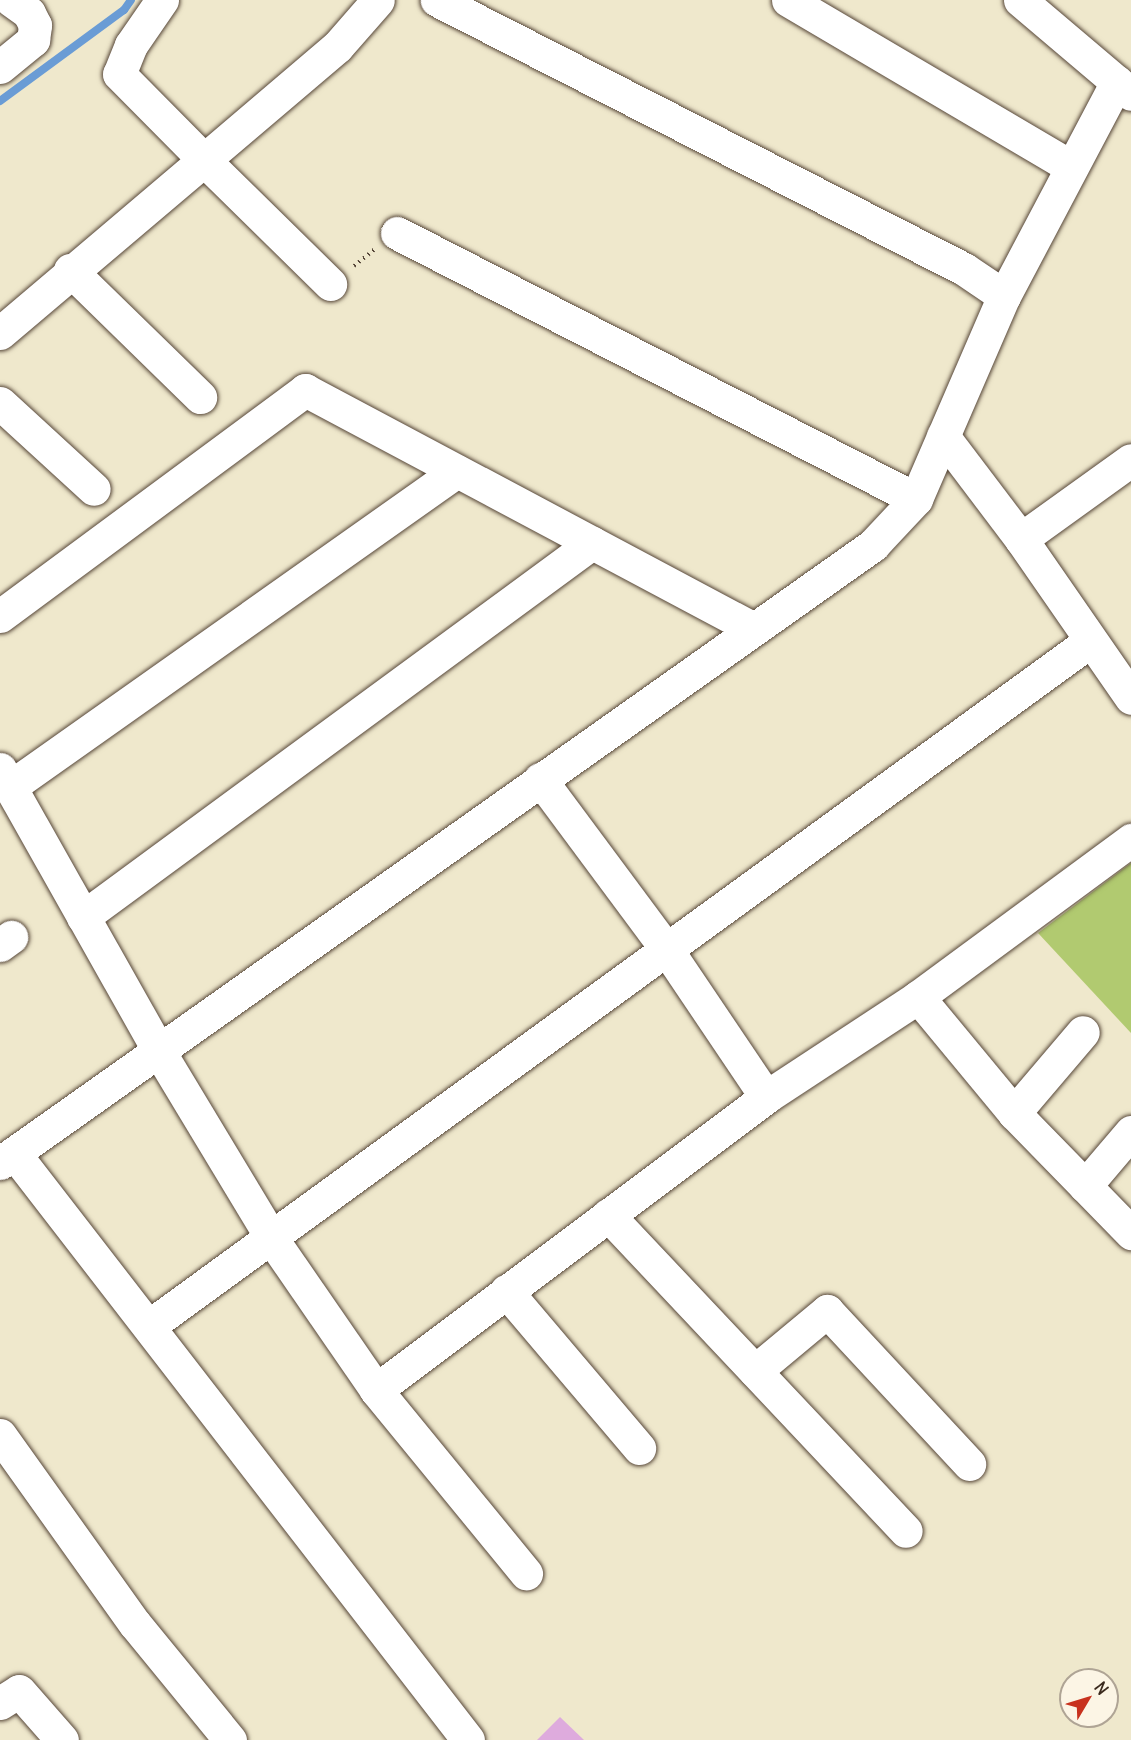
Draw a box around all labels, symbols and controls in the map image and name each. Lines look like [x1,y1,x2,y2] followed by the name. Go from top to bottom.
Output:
[1059,1668,1119,1728] north arrow
[1090,1678,1113,1699] text: N

